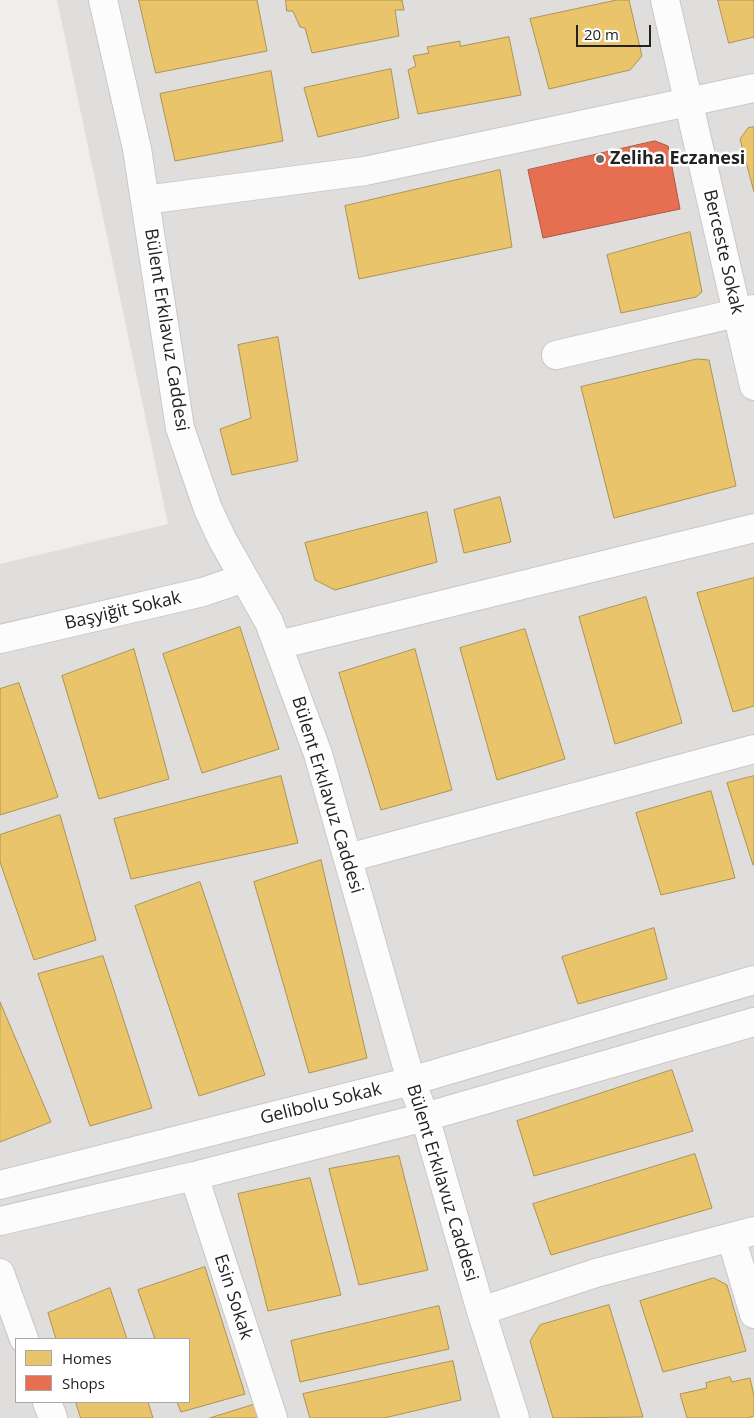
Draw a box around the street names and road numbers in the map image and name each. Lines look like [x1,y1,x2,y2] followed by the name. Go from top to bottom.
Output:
[698,188,748,316] street label: Berceste Sokak
[139,227,193,433] street label: Bülent Erkılavuz Caddesi
[63,587,183,635] street label: Başyiğit Sokak
[287,694,367,896] street label: Bülent Erkılavuz Caddesi
[258,1079,384,1129] street label: Gelibolu Sokak
[402,1082,482,1284] street label: Bülent Erkılavuz Caddesi
[209,1252,257,1342] street label: Esin Sokak

